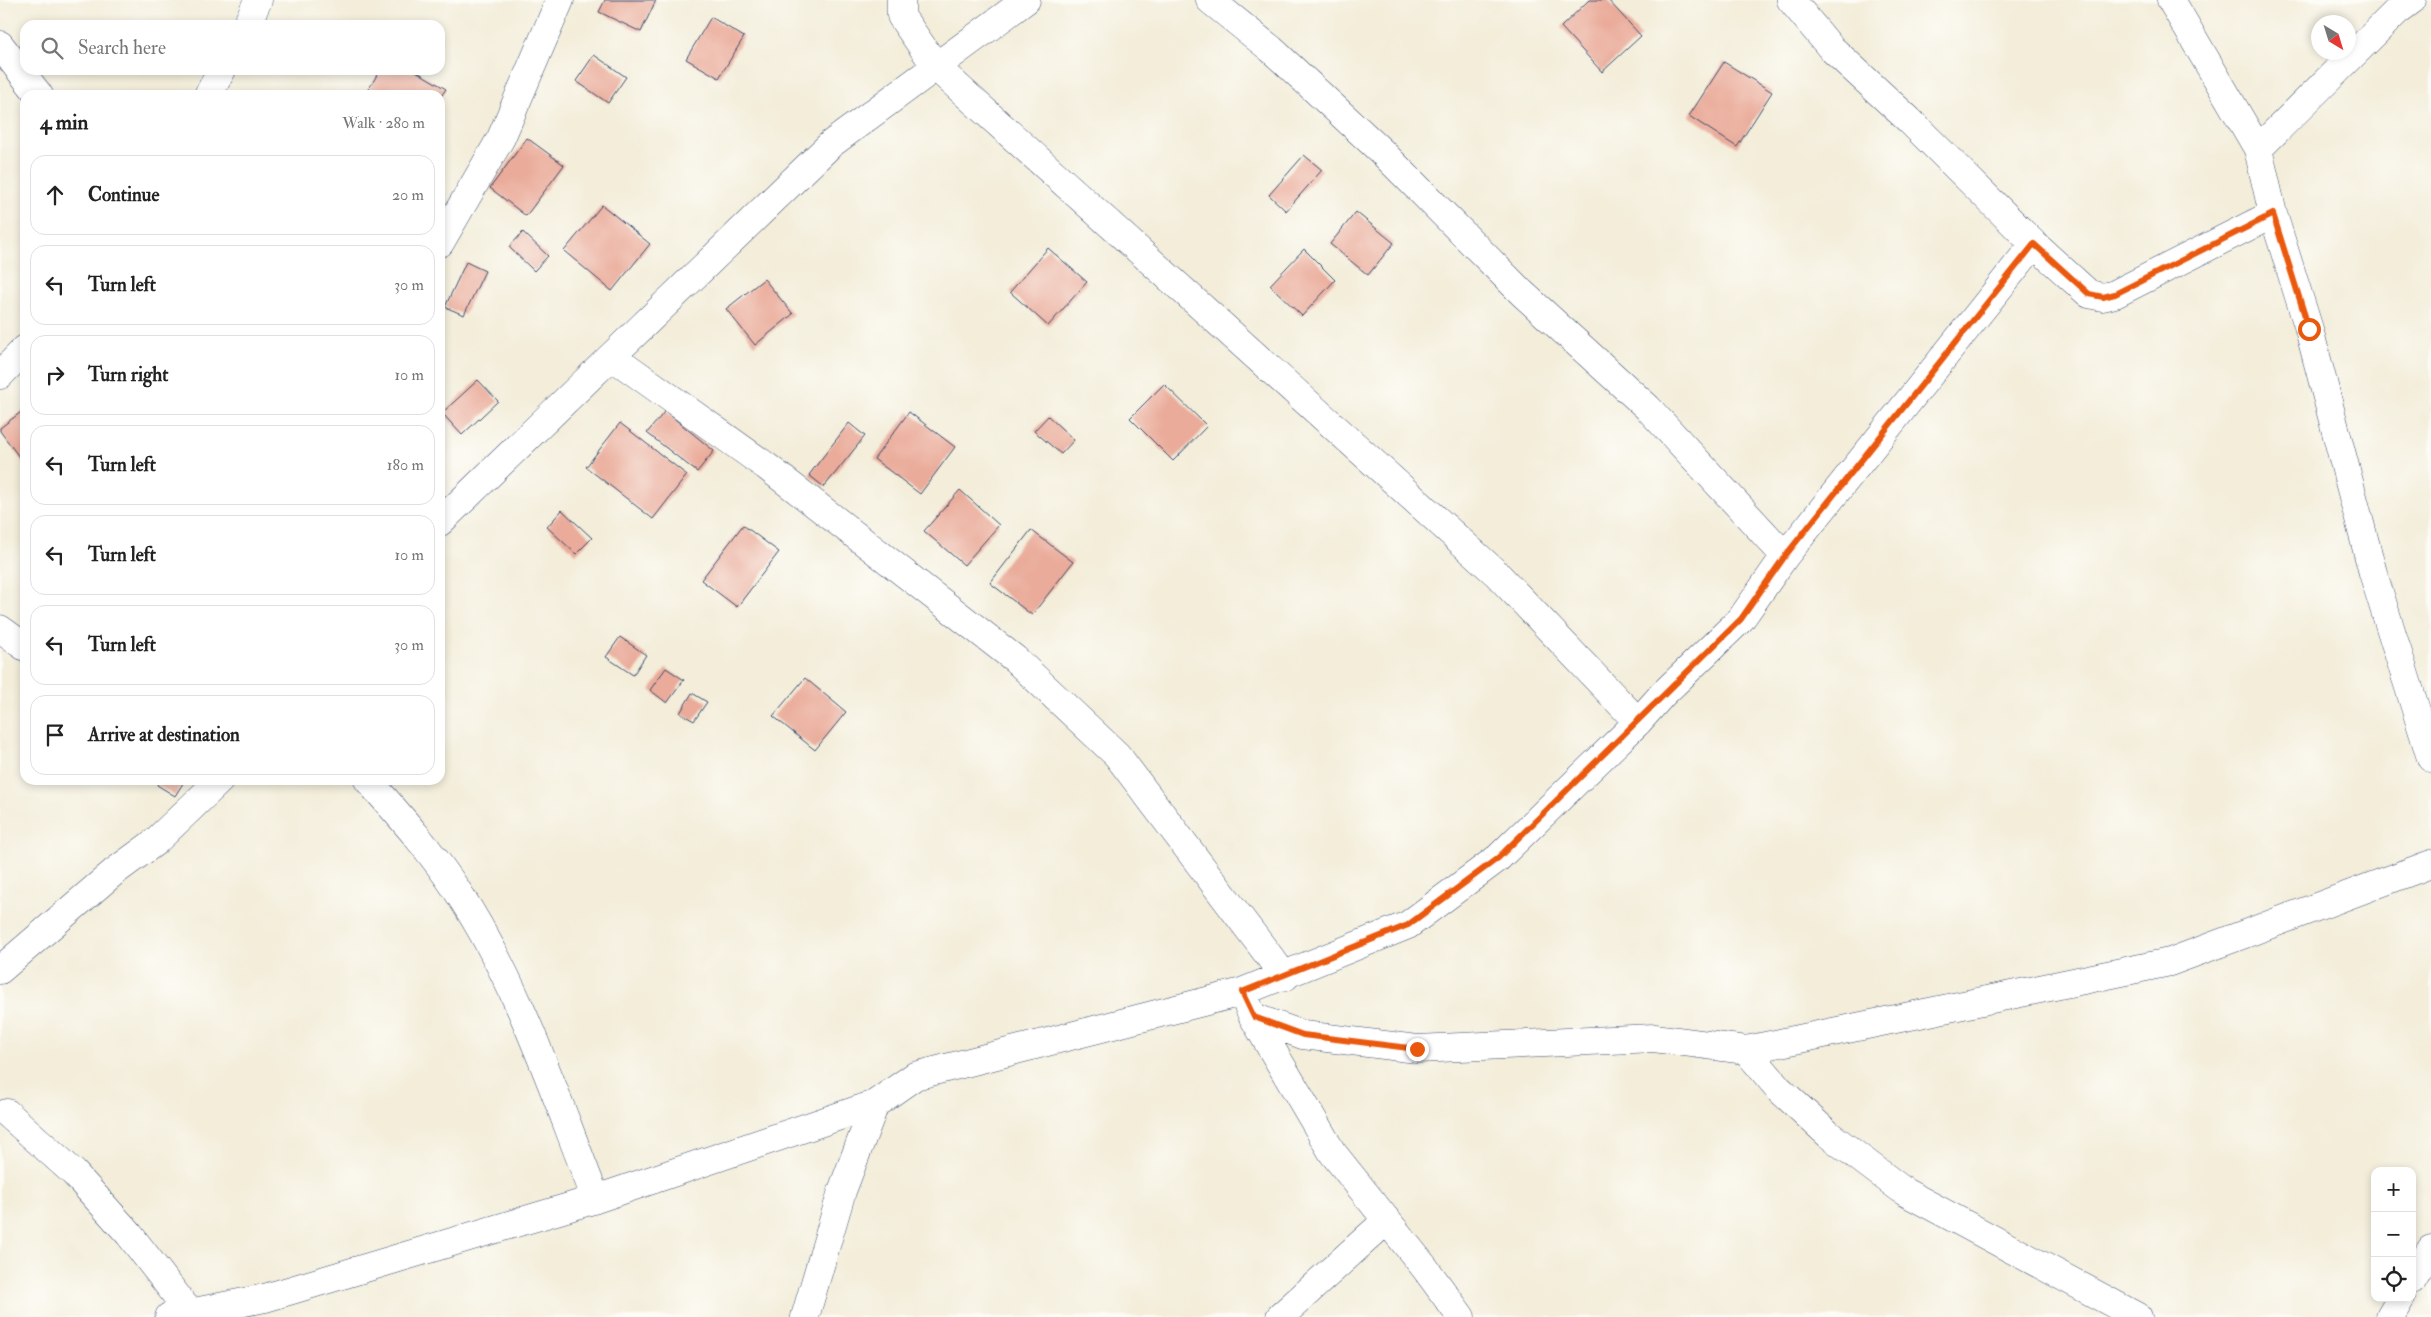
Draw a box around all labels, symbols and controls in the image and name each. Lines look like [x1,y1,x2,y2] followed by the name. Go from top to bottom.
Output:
[2311,15,2356,60] north arrow
[20,20,445,75] search box
[38,34,66,62] icon: search
[78,36,166,60] text: Search here
[40,109,88,136] text: 4 min
[342,113,425,133] text: Walk · 280 m
[41,181,69,209] icon: ahead
[88,183,159,207] text: Continue
[392,185,424,205] text: 20 m
[41,271,69,299] icon: left
[88,273,156,297] text: Turn left
[394,275,424,295] text: 30 m
[2298,318,2321,341] route start
[41,361,69,389] icon: right
[88,363,168,387] text: Turn right
[394,365,424,385] text: 10 m
[41,451,69,479] icon: left
[88,453,156,477] text: Turn left
[387,455,424,475] text: 180 m
[41,541,69,569] icon: left
[88,543,156,567] text: Turn left
[394,545,424,565] text: 10 m
[41,631,69,659] icon: left
[88,633,156,657] text: Turn left
[394,635,424,655] text: 30 m
[41,721,69,749] icon: arrive
[88,723,240,747] text: Arrive at destination
[1406,1038,1429,1061] route end
[2371,1167,2416,1302] map controls
[2371,1167,2416,1212] button: +
[2371,1212,2416,1257] button: −
[2371,1257,2416,1302] button: locate

